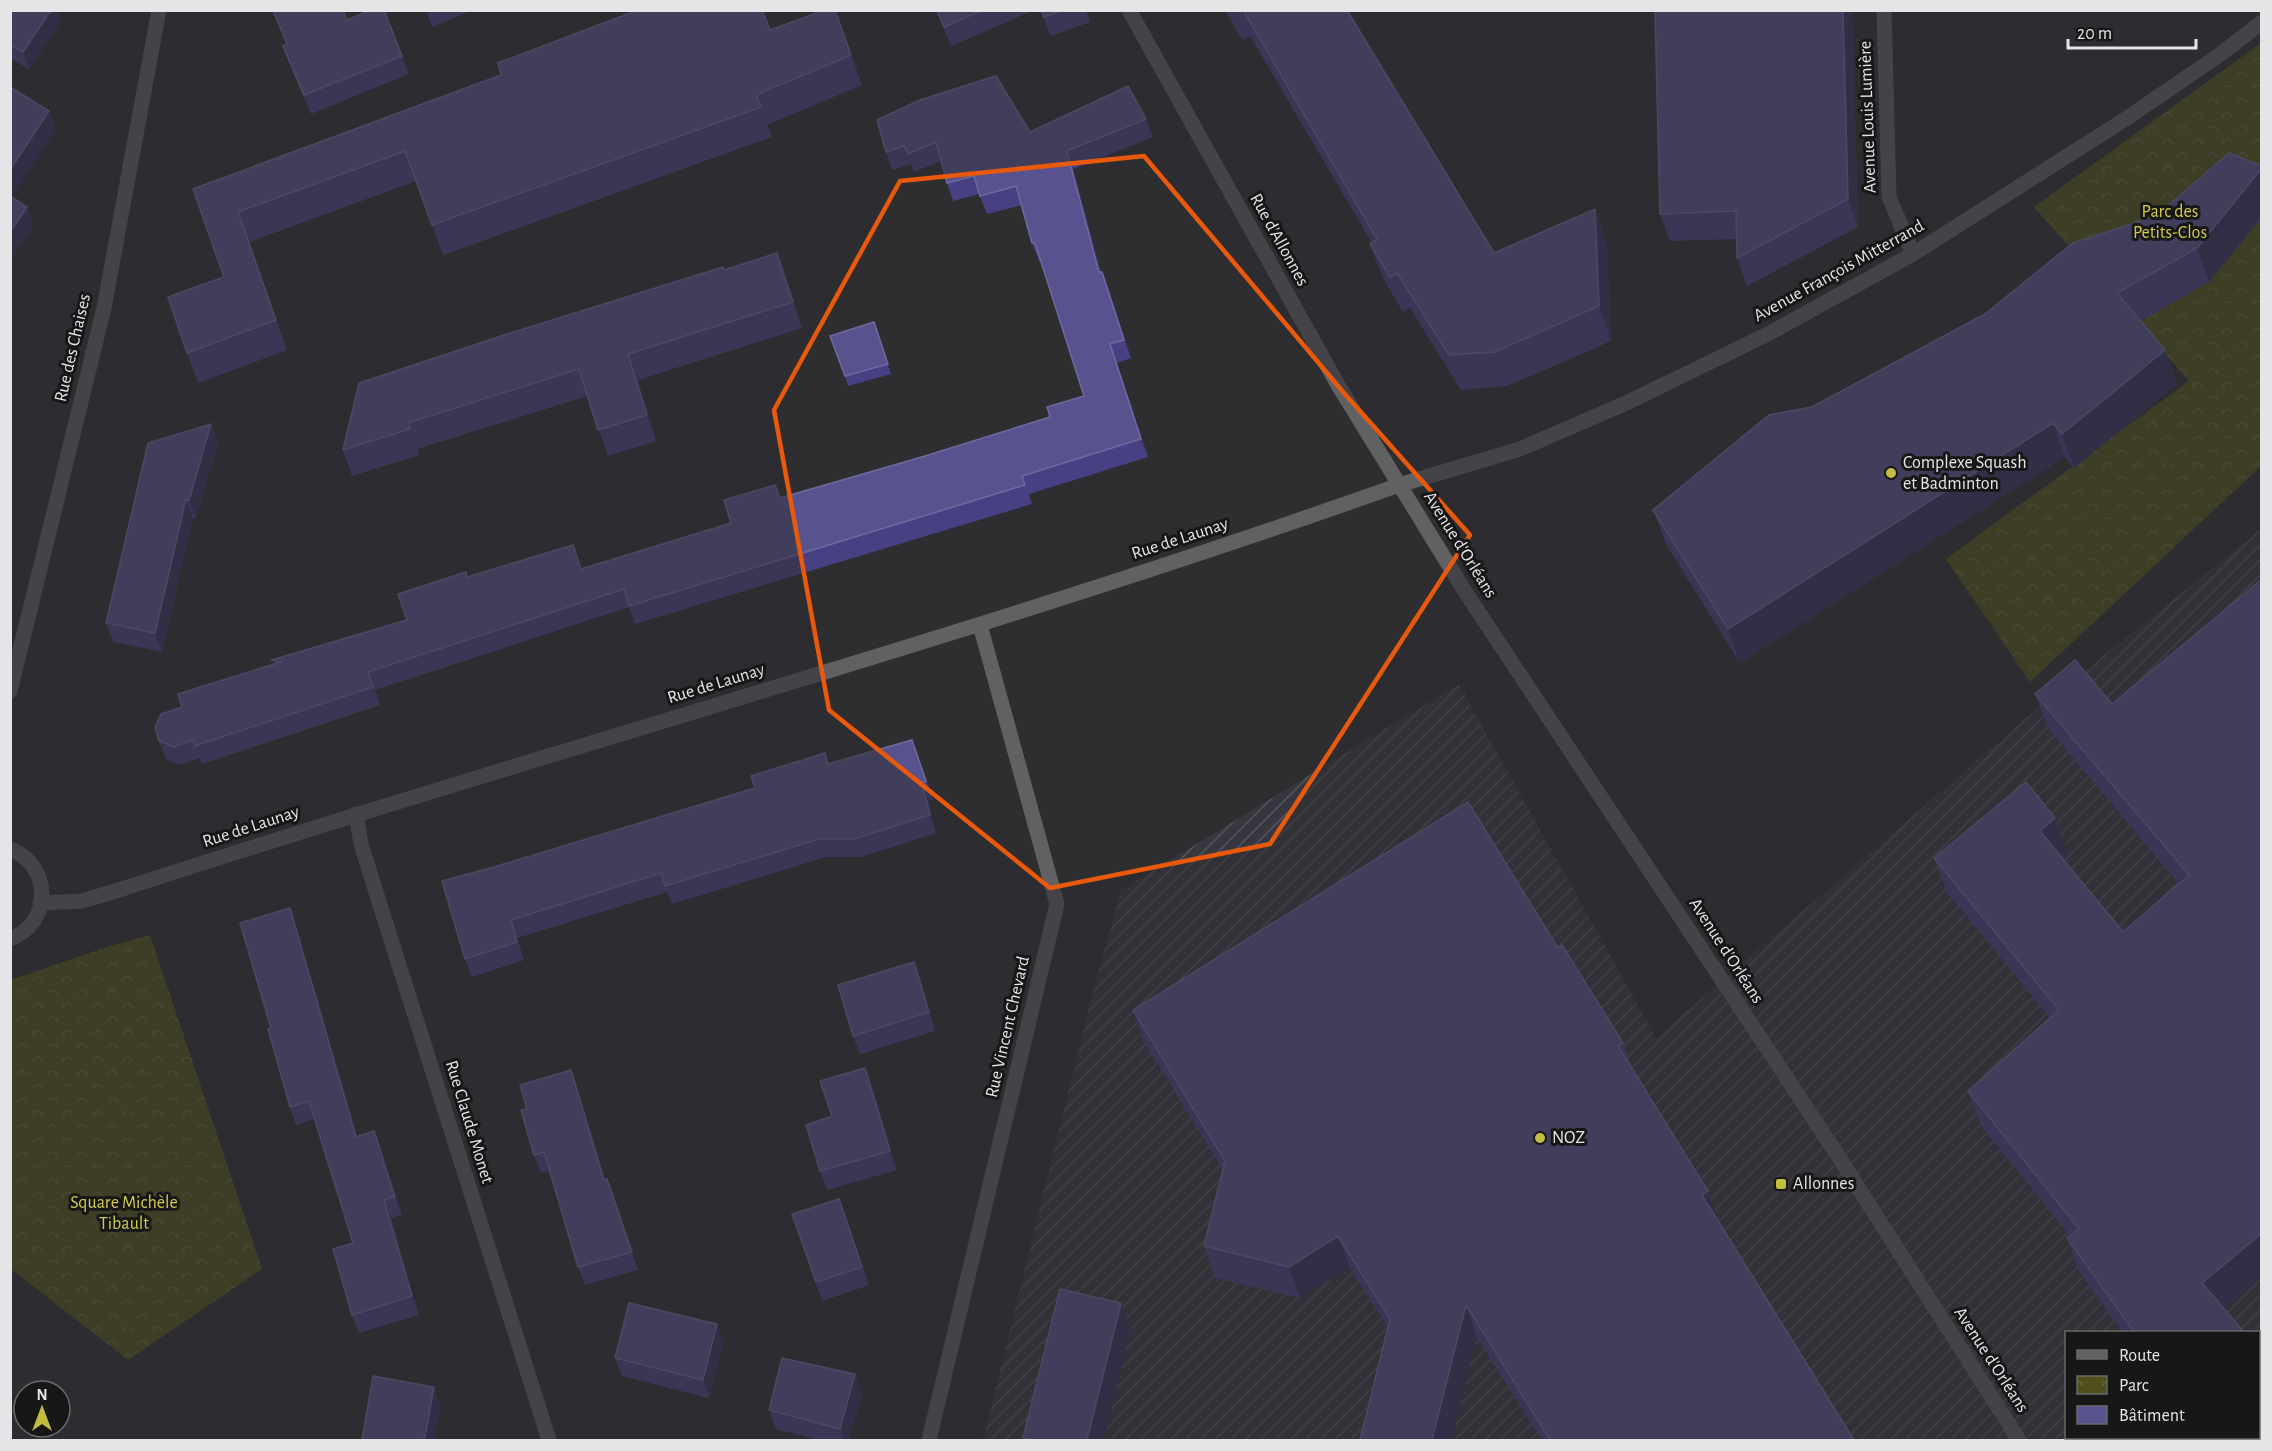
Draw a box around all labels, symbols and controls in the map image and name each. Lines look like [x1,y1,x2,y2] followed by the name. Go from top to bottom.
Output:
[2068,12,2196,50] scale bar
[2077,25,2112,43] text: 20 m
[1856,41,1880,193] street label: Avenue Louis Lumière
[1246,191,1312,289] street label: Rue d'Allonnes
[2133,203,2207,242] park label: Parc des Petits-Clos
[1751,217,1927,325] street label: Avenue François Mitterrand
[52,292,94,404] street label: Rue des Chaises
[1903,454,2027,493] place label: Complexe Squash et Badminton
[1884,466,1898,480] marker: Complexe Squash et Badminton
[1420,489,1500,601] street label: Avenue d'Orléans
[1129,515,1231,563] street label: Rue de Launay
[665,661,767,707] street label: Rue de Launay
[200,803,302,851] street label: Rue de Launay
[1685,895,1767,1007] street label: Avenue d'Orléans
[983,954,1033,1100] street label: Rue Vincent Chevard
[442,1058,496,1186] street label: Rue Claude Monet
[1552,1129,1585,1147] place label: NOZ
[1533,1131,1547,1145] marker: NOZ
[1793,1175,1854,1193] place label: Allonnes
[1774,1177,1788,1191] marker: Allonnes
[70,1194,178,1233] park label: Square Michèle Tibault
[1950,1304,2032,1416] street label: Avenue d'Orléans
[2065,1331,2260,1439] legend
[2119,1347,2160,1365] text: Route
[2119,1377,2149,1395] text: Parc
[12,1379,72,1439] north arrow
[36,1387,48,1403] text: N
[2119,1407,2185,1425] text: Bâtiment

